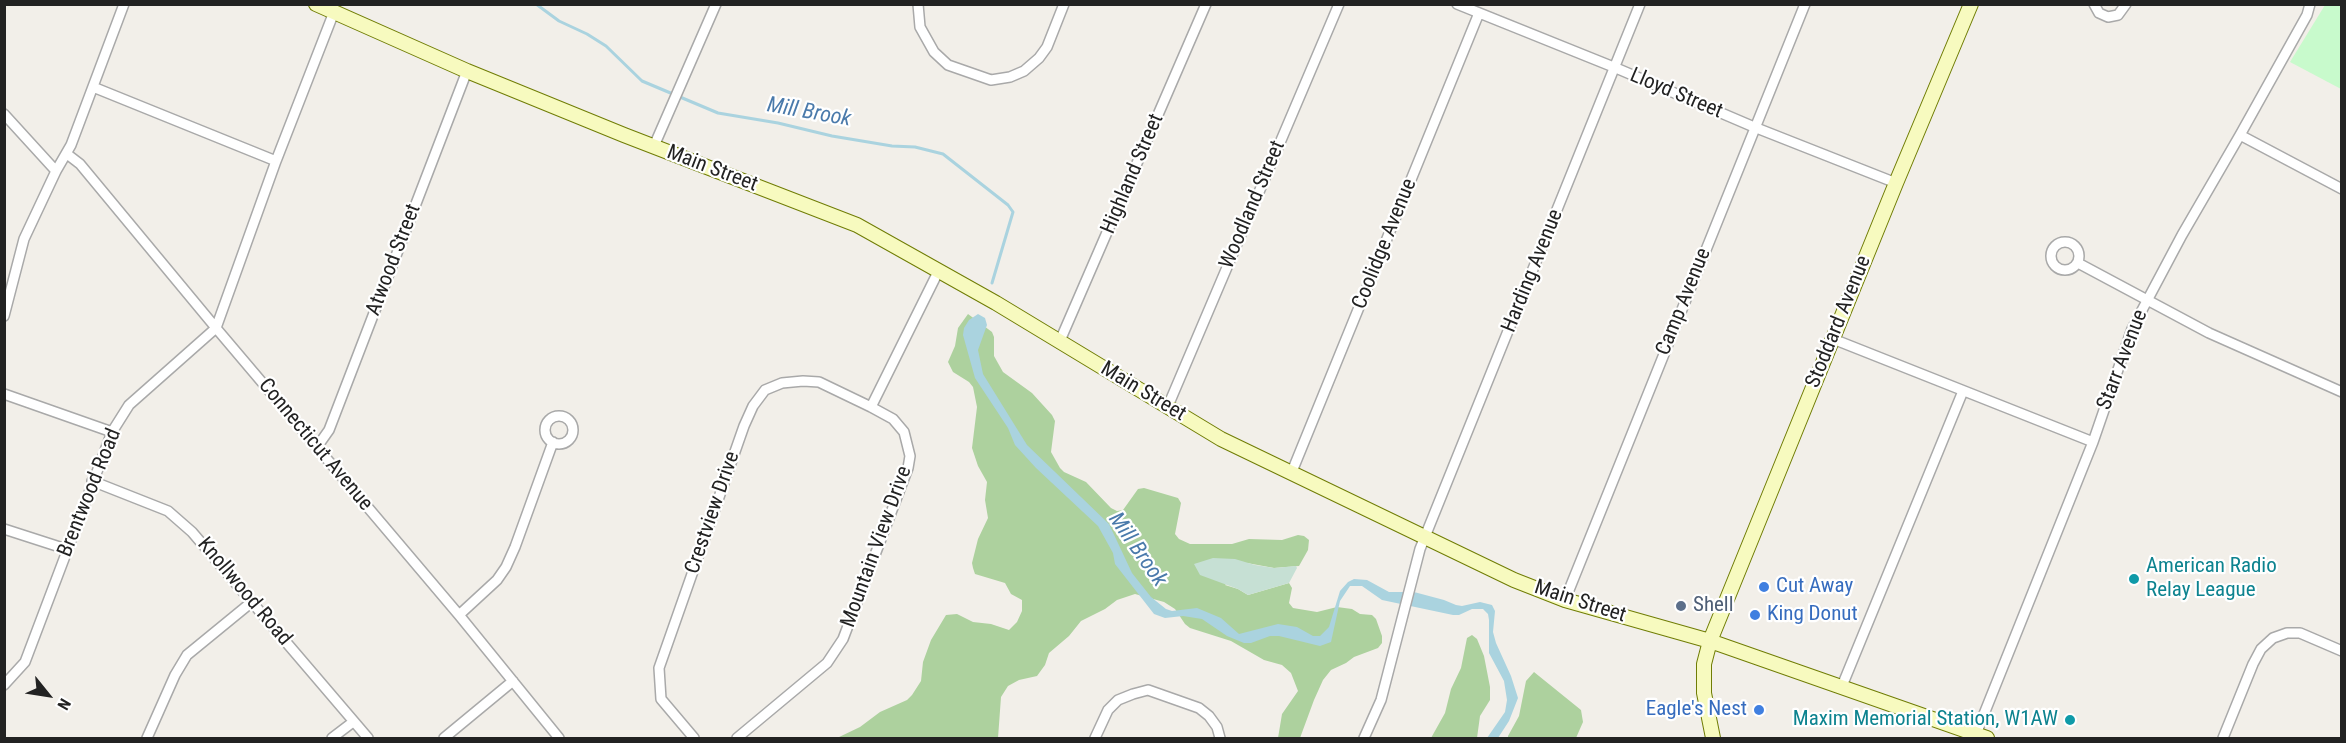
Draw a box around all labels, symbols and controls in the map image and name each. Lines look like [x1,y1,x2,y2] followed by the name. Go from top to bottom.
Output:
[1626,63,1726,125] street label: Lloyd Street
[765,93,853,133] water label: Mill Brook
[1096,110,1170,238] street label: Highland Street
[1215,137,1291,273] street label: Woodland Street
[663,140,761,198] street label: Main Street
[1347,175,1423,313] street label: Coolidge Avenue
[361,201,427,319] street label: Atwood Street
[1497,206,1569,336] street label: Harding Avenue
[1651,245,1717,359] street label: Camp Avenue
[1801,252,1877,392] street label: Stoddard Avenue
[2092,306,2154,414] street label: Starr Avenue
[1096,357,1190,427] street label: Main Street
[252,374,378,516] street label: Connecticut Avenue
[53,425,127,561] street label: Brentwood Road
[680,449,746,577] street label: Crestview Drive
[836,463,918,631] street label: Mountain View Drive
[1102,508,1172,592] water label: Mill Brook
[191,533,297,651] street label: Knollwood Road
[2146,554,2277,604] place label: American Radio Relay League
[2127,572,2141,586] marker: American Radio Relay League
[1776,574,1853,600] place label: Cut Away
[1531,575,1629,629] street label: Main Street
[1757,580,1771,594] marker: Cut Away
[1693,593,1734,619] place label: Shell
[1674,599,1688,613] marker: Shell
[1767,602,1858,628] place label: King Donut
[1748,608,1762,622] marker: King Donut
[18,665,78,725] north arrow
[53,695,75,713] text: N
[1646,697,1747,723] place label: Eagle's Nest
[1752,703,1766,717] marker: Eagle's Nest
[1793,707,2058,733] place label: Maxim Memorial Station, W1AW
[2063,713,2077,727] marker: Maxim Memorial Station, W1AW

